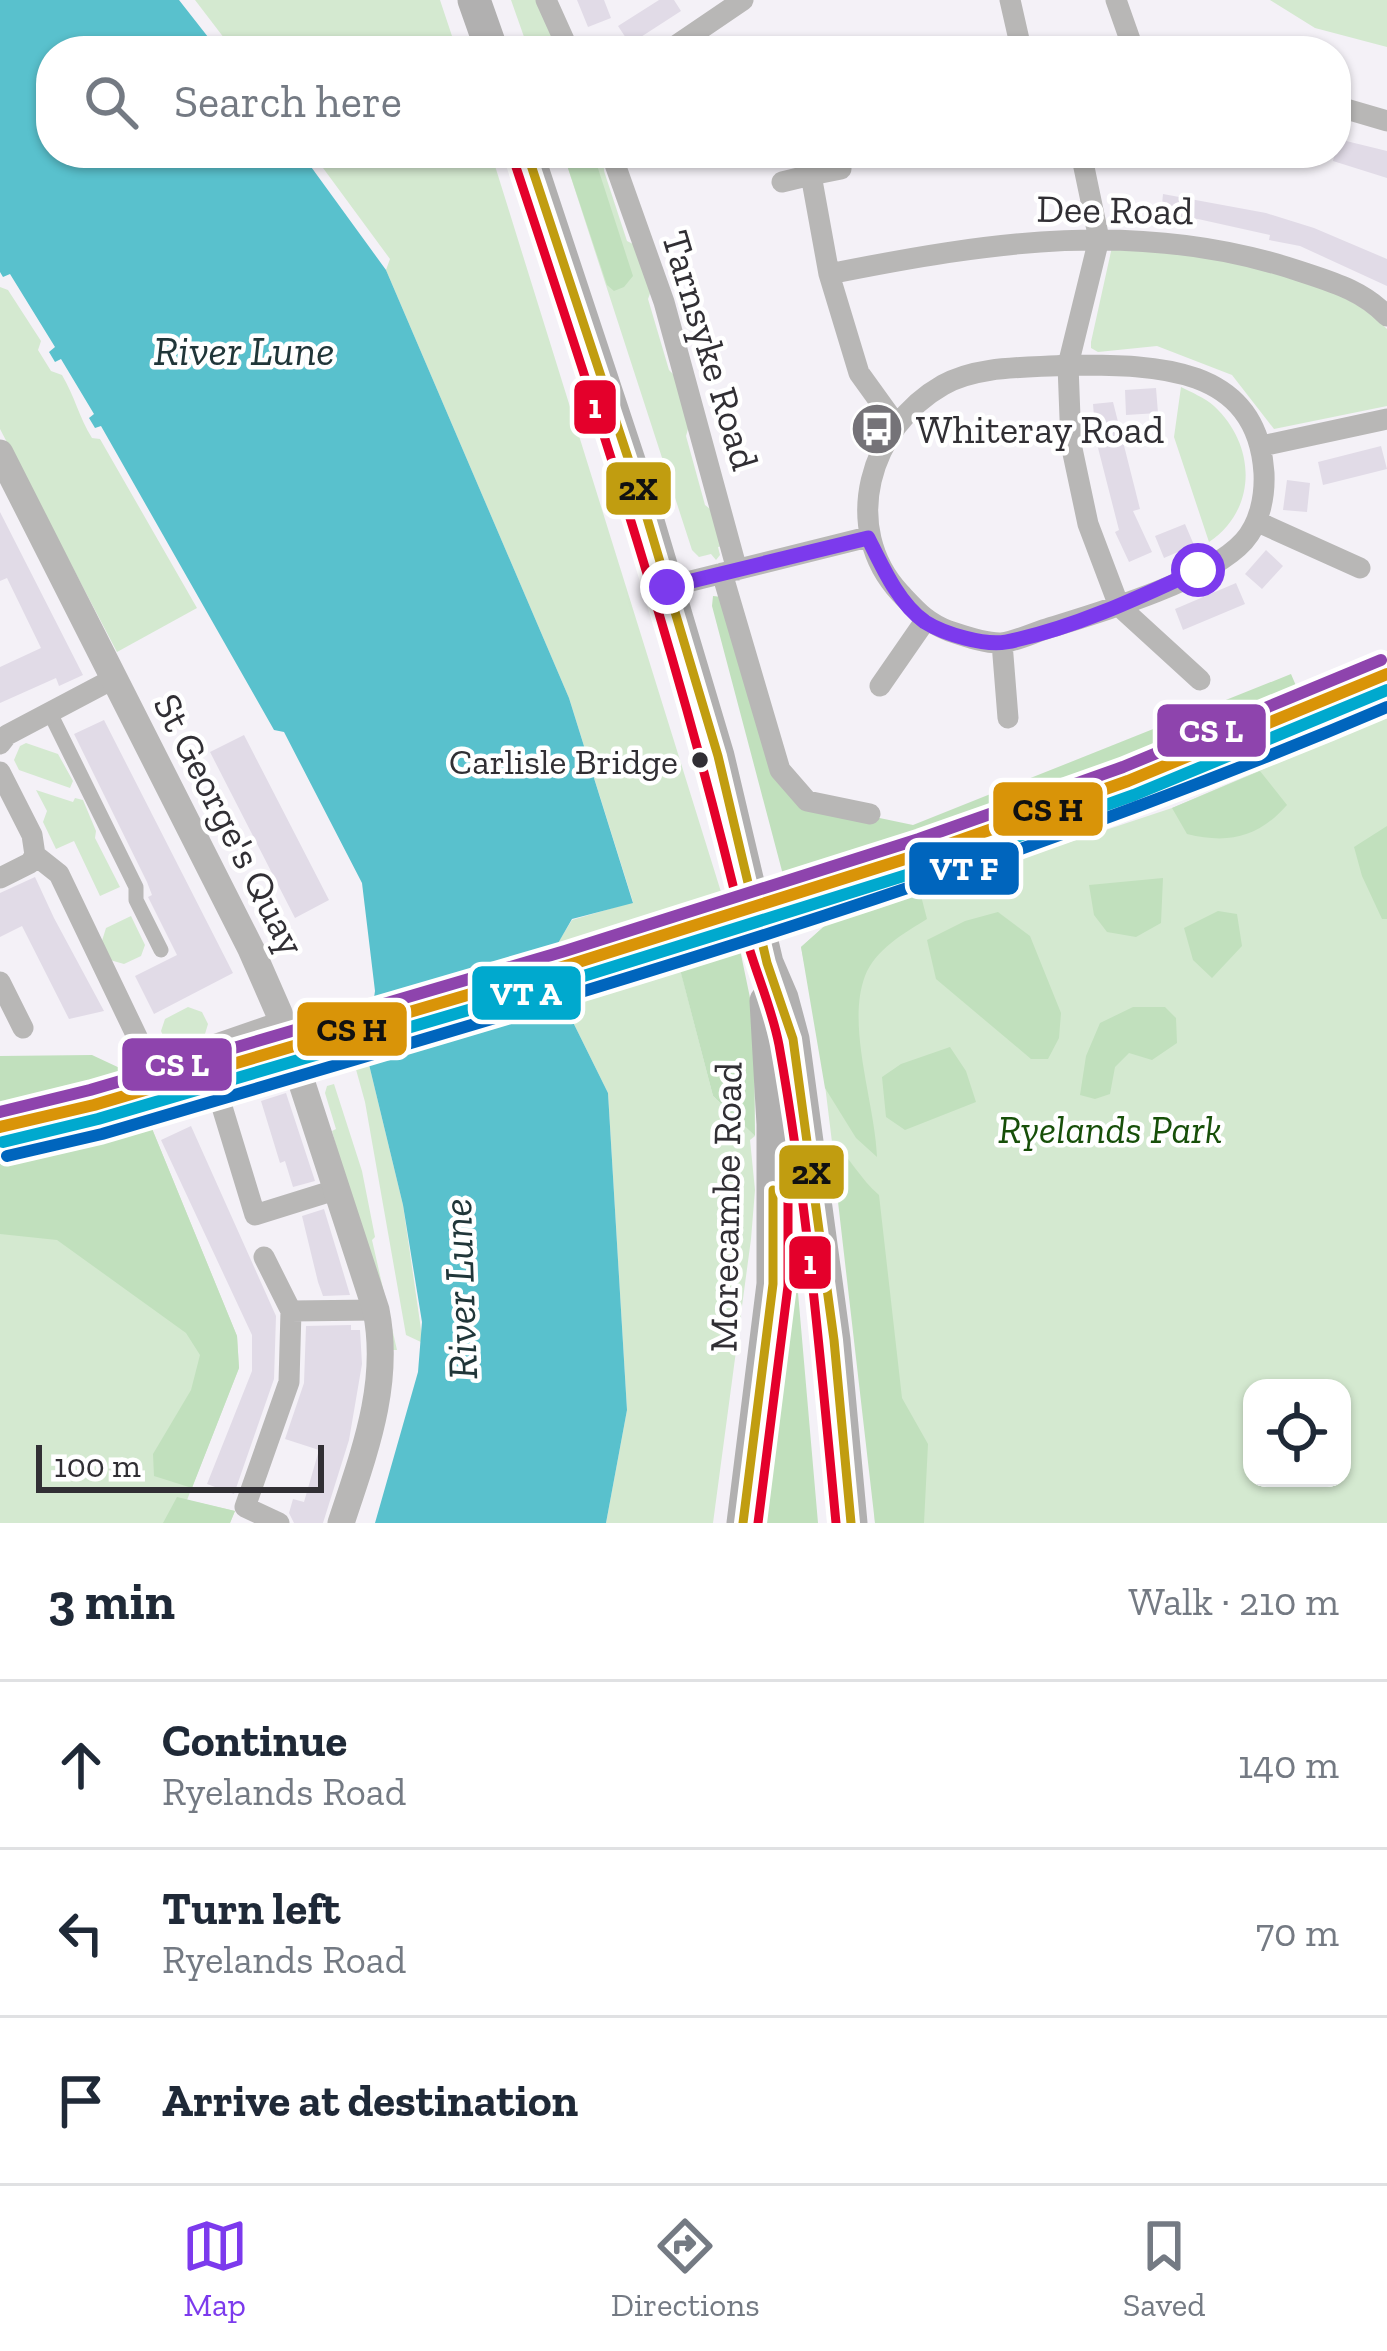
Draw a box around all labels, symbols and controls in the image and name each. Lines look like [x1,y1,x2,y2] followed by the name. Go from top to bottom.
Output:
[36,36,1351,168] search box
[78,69,144,135] icon: search
[174,75,402,129] text: Search here
[1036,185,1194,234] street label: Dee Road
[652,225,769,475] street label: Tarnsyke Road
[153,325,335,376] water label: River Lune
[572,378,618,436] line badge: 1
[588,387,602,426] text: 1
[849,401,905,457] bus stop icon: Whiteray Road
[916,406,1164,453] place label: Whiteray Road
[604,460,673,517] line badge: 2X
[618,469,658,508] text: 2X
[1171,543,1225,597] route start
[640,560,694,614] route end
[143,686,316,963] street label: St George's Quay
[1155,702,1268,759] line badge: CS L
[1179,711,1244,750] text: CS L
[449,740,678,783] place label: Carlisle Bridge
[689,749,711,771] marker: Carlisle Bridge
[991,780,1105,838] line badge: CS H
[1013,790,1083,829] text: CS H
[907,840,1021,897] line badge: VT F
[930,849,999,888] text: VT F
[470,964,583,1022] line badge: VT A
[490,974,562,1013] text: VT A
[295,1000,409,1058] line badge: CS H
[317,1010,387,1049] text: CS H
[120,1036,234,1093] line badge: CS L
[145,1045,210,1084] text: CS L
[699,1061,752,1353] street label: Morecambe Road
[998,1106,1222,1153] park label: Ryelands Park
[777,1143,846,1201] line badge: 2X
[791,1153,831,1192] text: 2X
[431,1198,488,1380] water label: River Lune
[787,1234,833,1291] line badge: 1
[803,1243,817,1282] text: 1
[1243,1379,1351,1487] map controls
[1243,1379,1351,1487] button: locate
[36,1439,324,1492] scale bar
[54,1446,141,1485] text: 100 m
[48,1571,175,1632] text: 3 min
[1128,1578,1339,1625] text: Walk · 210 m
[162,1714,347,1768] text: Continue
[48,1732,114,1798] icon: ahead
[1238,1741,1339,1788] text: 140 m
[162,1768,406,1815] text: Ryelands Road
[162,1882,340,1936] text: Turn left
[48,1900,114,1966] icon: left
[1256,1909,1339,1956] text: 70 m
[162,1936,406,1983] text: Ryelands Road
[48,2068,114,2134] icon: arrive
[162,2074,578,2128] text: Arrive at destination
[182,2213,248,2324] tab: Map
[611,2213,760,2324] tab: Directions
[1123,2213,1205,2324] tab: Saved

